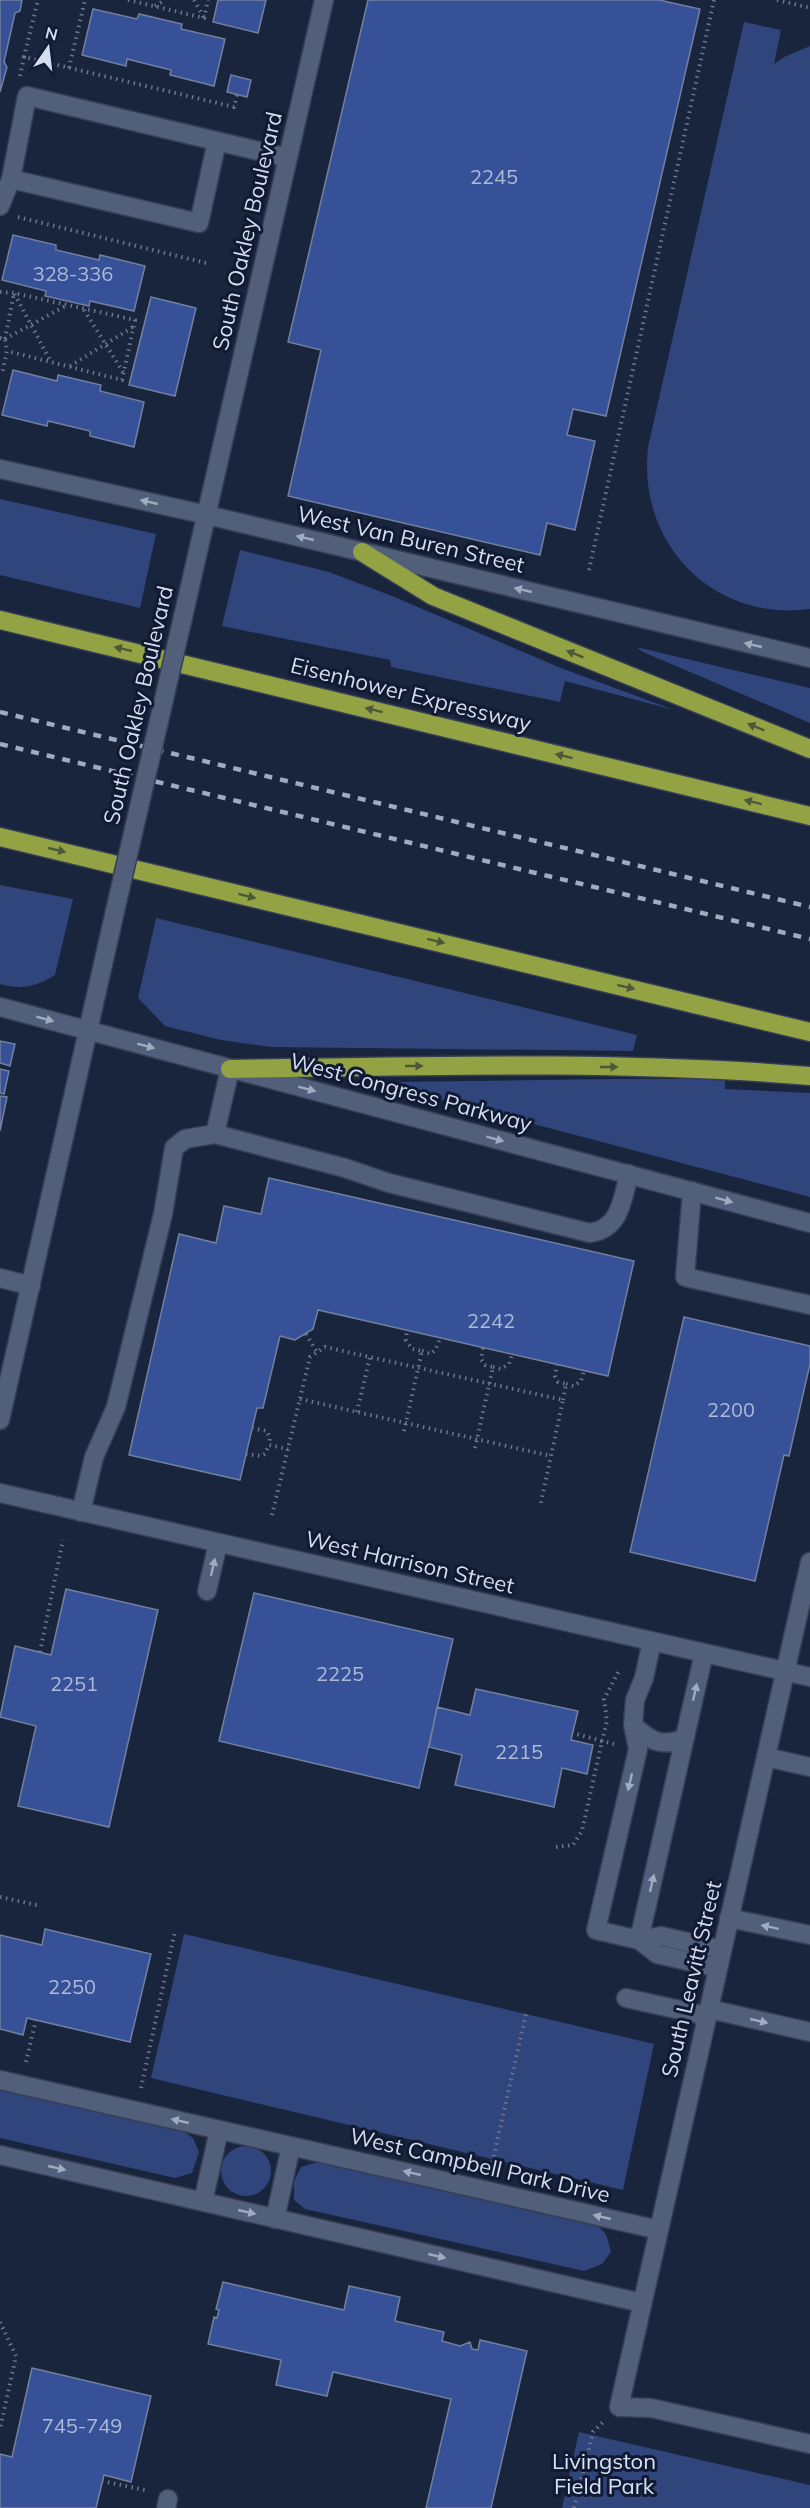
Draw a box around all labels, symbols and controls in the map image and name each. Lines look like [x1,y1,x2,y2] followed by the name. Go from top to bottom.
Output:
[18,18,78,78] north arrow
[43,22,60,45] text: N
[206,109,288,353] street label: South Oakley Boulevard
[470,164,518,189] house number: 2245
[33,261,113,286] house number: 328-336
[140,497,159,506] one-way arrow
[295,499,528,579] street label: West Van Buren Street
[295,533,314,542] one-way arrow
[97,583,179,827] street label: South Oakley Boulevard
[513,584,532,594] one-way arrow
[744,639,762,649] one-way arrow
[114,644,133,654] one-way arrow
[566,649,584,658] one-way arrow
[288,651,534,738] street label: Eisenhower Expressway
[365,704,383,714] one-way arrow
[747,722,765,731] one-way arrow
[555,751,573,761] one-way arrow
[744,797,762,807] one-way arrow
[48,846,66,856] one-way arrow
[237,891,256,901] one-way arrow
[427,937,445,947] one-way arrow
[616,983,635,993] one-way arrow
[36,1015,54,1025] one-way arrow
[137,1042,155,1052] one-way arrow
[287,1046,535,1138] street label: West Congress Parkway
[405,1061,424,1071] one-way arrow
[600,1062,619,1072] one-way arrow
[298,1085,316,1094] one-way arrow
[486,1135,504,1144] one-way arrow
[715,1195,733,1205] one-way arrow
[467,1308,515,1333] house number: 2242
[707,1397,755,1422] house number: 2200
[303,1524,517,1600] street label: West Harrison Street
[208,1558,218,1576] one-way arrow
[316,1661,364,1686] house number: 2225
[50,1671,98,1696] house number: 2251
[691,1683,700,1702] one-way arrow
[495,1739,543,1764] house number: 2215
[625,1773,635,1792] one-way arrow
[648,1873,657,1892] one-way arrow
[655,1878,727,2080] street label: South Leavitt Street
[760,1922,779,1931] one-way arrow
[48,1974,96,1999] house number: 2250
[750,2016,769,2026] one-way arrow
[171,2116,190,2125] one-way arrow
[347,2121,613,2209] street label: West Campbell Park Drive
[48,2164,66,2174] one-way arrow
[402,2168,421,2178] one-way arrow
[238,2208,257,2217] one-way arrow
[592,2212,611,2221] one-way arrow
[428,2251,446,2261] one-way arrow
[42,2413,122,2438] house number: 745-749
[552,2447,656,2500] park label: Livingston Field Park

